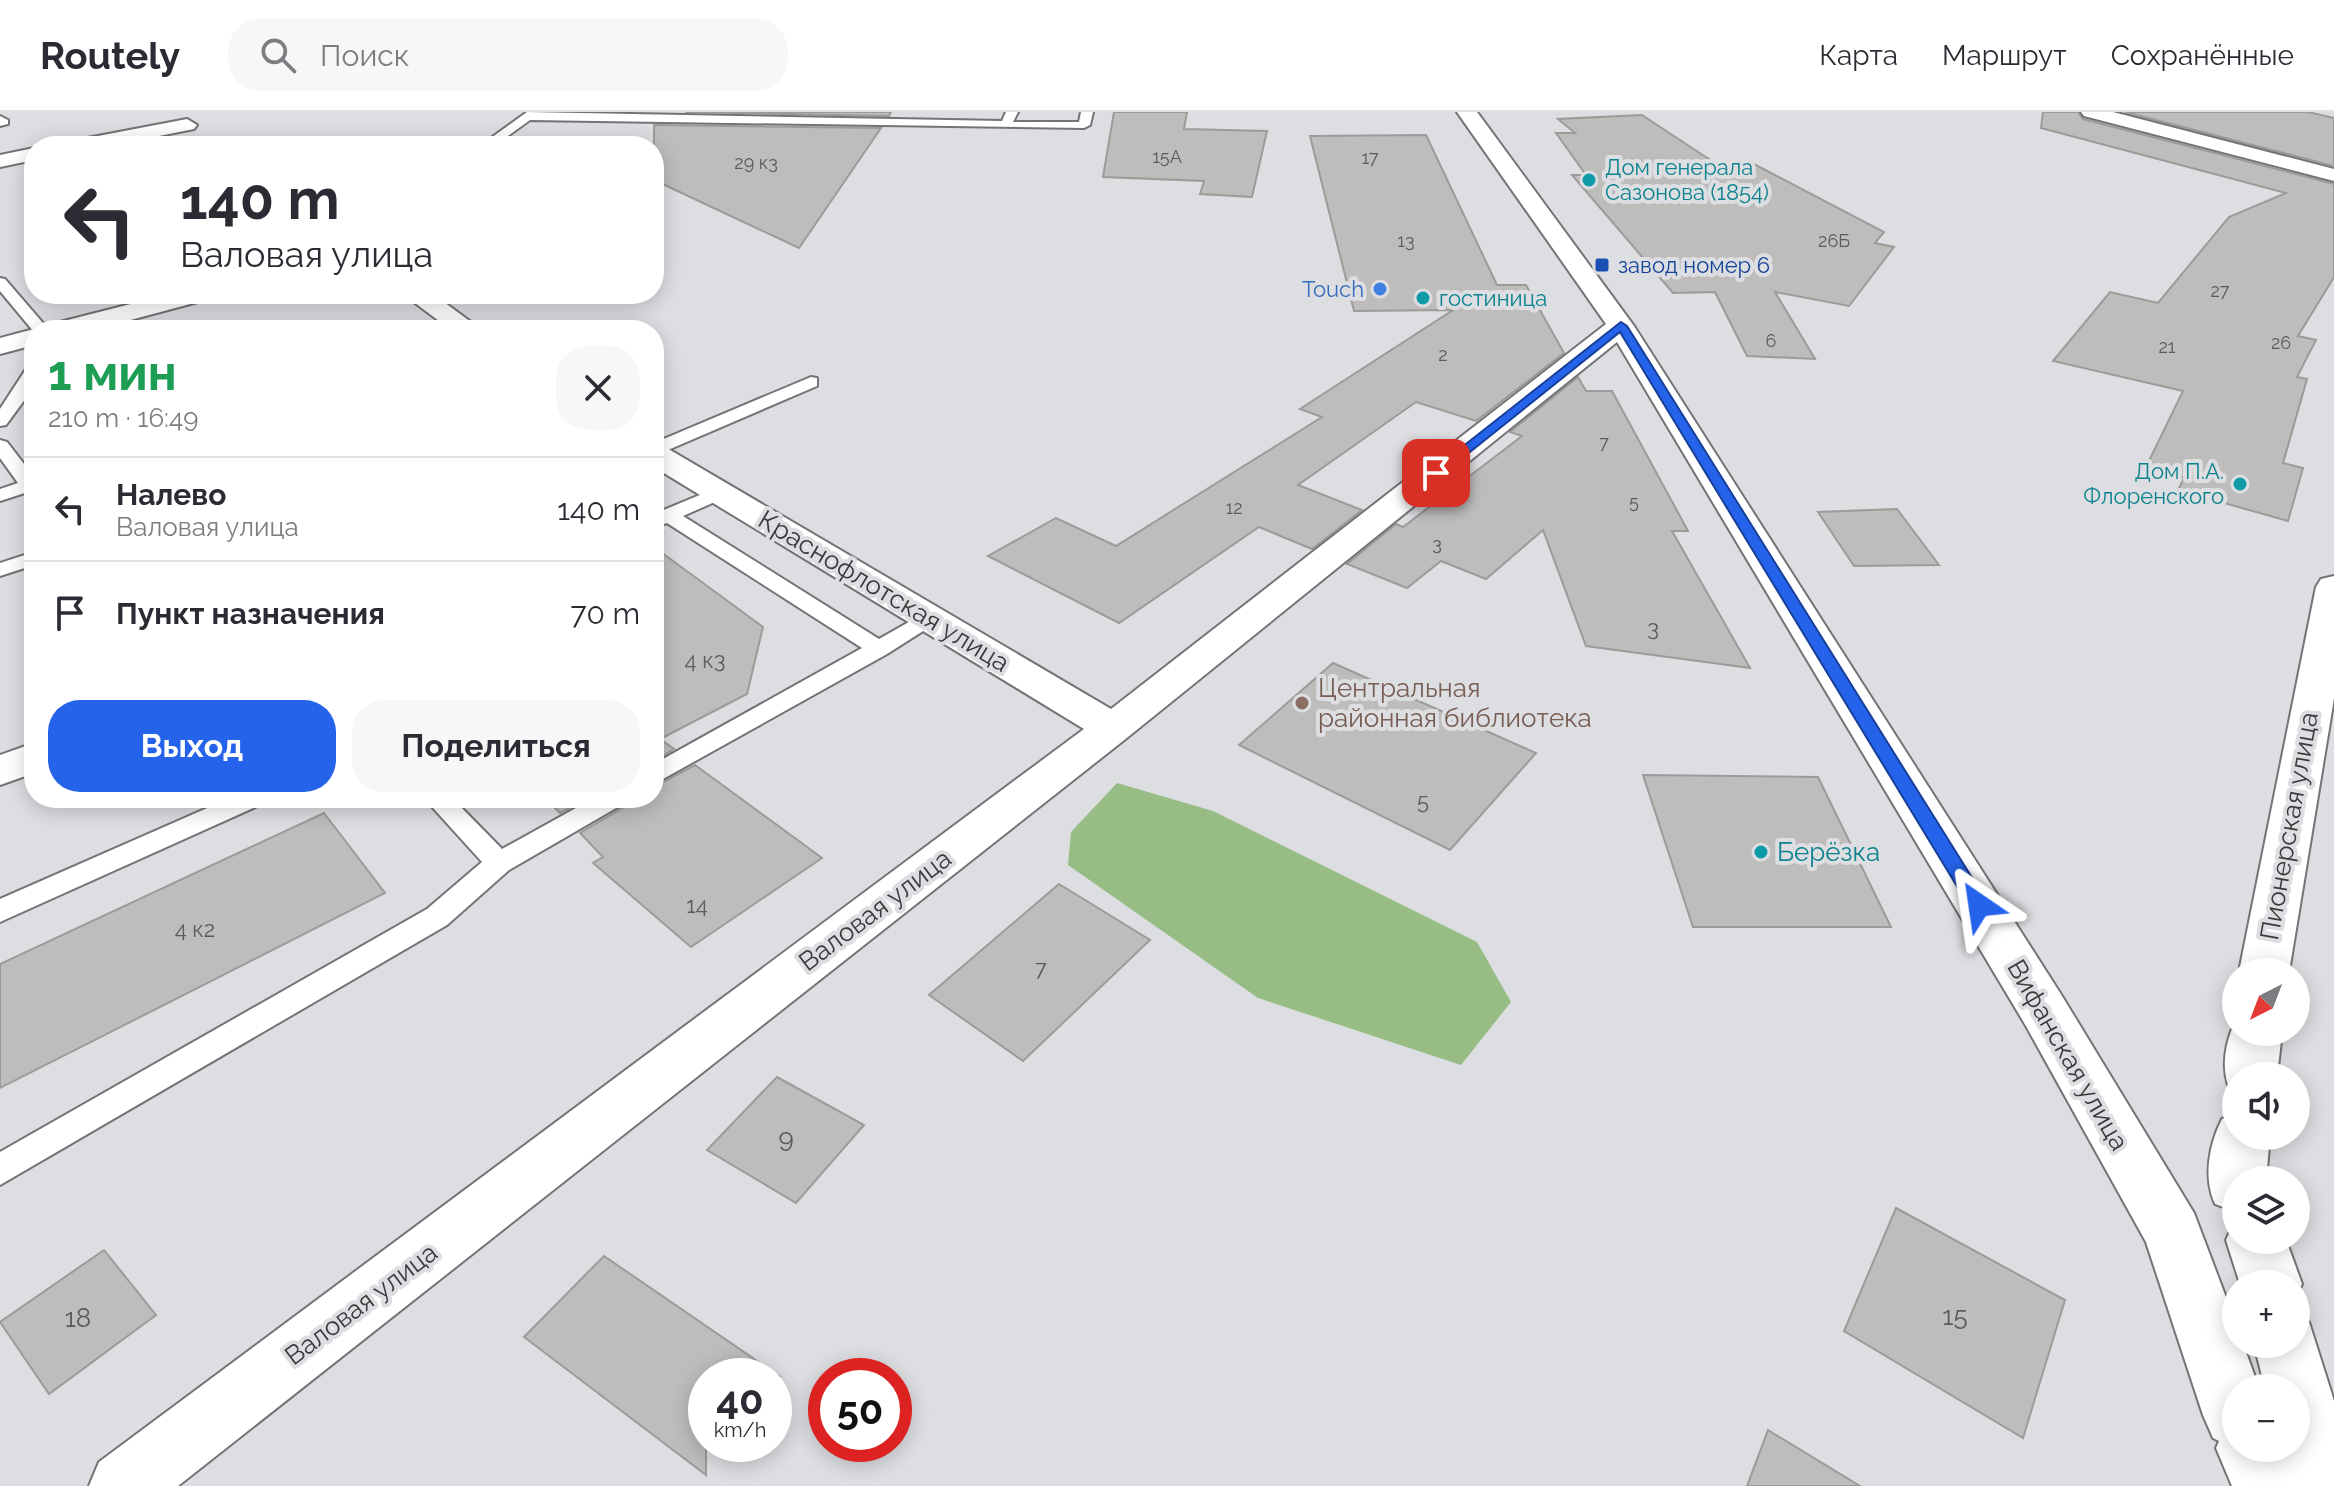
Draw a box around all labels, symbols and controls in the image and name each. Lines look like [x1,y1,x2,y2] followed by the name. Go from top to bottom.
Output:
[228,19,788,91] search box
[40,33,180,78] text: Routely
[256,33,300,77] icon: search
[320,38,409,73] text: Поиск
[1819,39,1898,72] text: Карта
[1942,39,2067,72] text: Маршрут
[2111,39,2294,72] text: Сохранённые
[1152,146,1182,167] house number: 15А
[1361,147,1379,168] house number: 17
[734,152,778,173] house number: 29 к3
[1605,154,1769,205] place label: Дом генерала Сазонова (1854)
[180,166,340,232] text: 140 m
[48,168,152,272] icon: left
[1580,171,1598,189] marker: Дом генерала Сазонова (1854)
[1397,230,1415,251] house number: 13
[1818,230,1850,251] house number: 26Б
[180,233,433,275] text: Валовая улица
[1618,252,1770,278] place label: завод номер 6
[1593,256,1611,274] marker: завод номер 6
[1302,276,1364,302] place label: Touch
[1371,280,1389,298] marker: Touch
[2210,280,2230,301] house number: 27
[1439,285,1547,311] place label: гостиница
[1414,289,1432,307] marker: гостиница
[1766,330,1777,351] house number: 6
[2271,332,2291,353] house number: 26
[2158,336,2176,357] house number: 21
[1438,344,1448,365] house number: 2
[48,345,177,401] text: 1 мин
[556,346,640,430] button: close
[48,403,198,433] text: 210 m · 16:49
[1599,432,1609,453] house number: 7
[1402,439,1470,507] pin
[1414,451,1458,495] icon: arrive
[2083,458,2224,509] place label: Дом П.А. Флоренского
[2231,475,2249,493] marker: Дом П.А. Флоренского
[116,477,226,512] text: Налево
[48,487,92,531] icon: left
[1629,491,1639,512] house number: 5
[557,492,640,527] text: 140 m
[1225,497,1243,518] house number: 12
[753,504,1015,678] street label: Краснофлотская улица
[116,512,299,542] text: Валовая улица
[1432,533,1442,554] house number: 3
[48,591,92,635] icon: arrive
[116,596,385,631] text: Пункт назначения
[570,596,640,631] text: 70 m
[1647,615,1659,641] house number: 3
[685,647,725,673] house number: 4 к3
[1318,673,1592,733] place label: Центральная районная библиотека
[1293,694,1311,712] marker: Центральная районная библиотека
[48,700,336,792] button: Выход
[352,700,640,792] button: Поделиться
[2254,710,2324,942] street label: Пионерская улица
[1417,788,1429,814] house number: 5
[1777,837,1880,867] place label: Берёзка
[793,843,957,977] street label: Валовая улица
[1752,843,1770,861] marker: Берёзка
[1937,863,2021,947] position arrow
[686,892,708,918] house number: 14
[175,916,215,942] house number: 4 к2
[2001,954,2135,1156] street label: Вифанская улица
[1035,955,1047,981] house number: 7
[2222,958,2310,1046] north arrow
[2222,958,2310,1462] map controls
[2222,1062,2310,1150] button: sound
[778,1123,794,1153] house number: 9
[2222,1166,2310,1254] button: layers
[279,1237,443,1371] street label: Валовая улица
[2222,1270,2310,1358] button: +
[1942,1301,1968,1331] house number: 15
[65,1303,91,1333] house number: 18
[808,1358,912,1462] speed limit sign: 50
[2222,1374,2310,1462] button: −
[716,1376,764,1423] text: 40
[714,1418,766,1442] text: km/h

